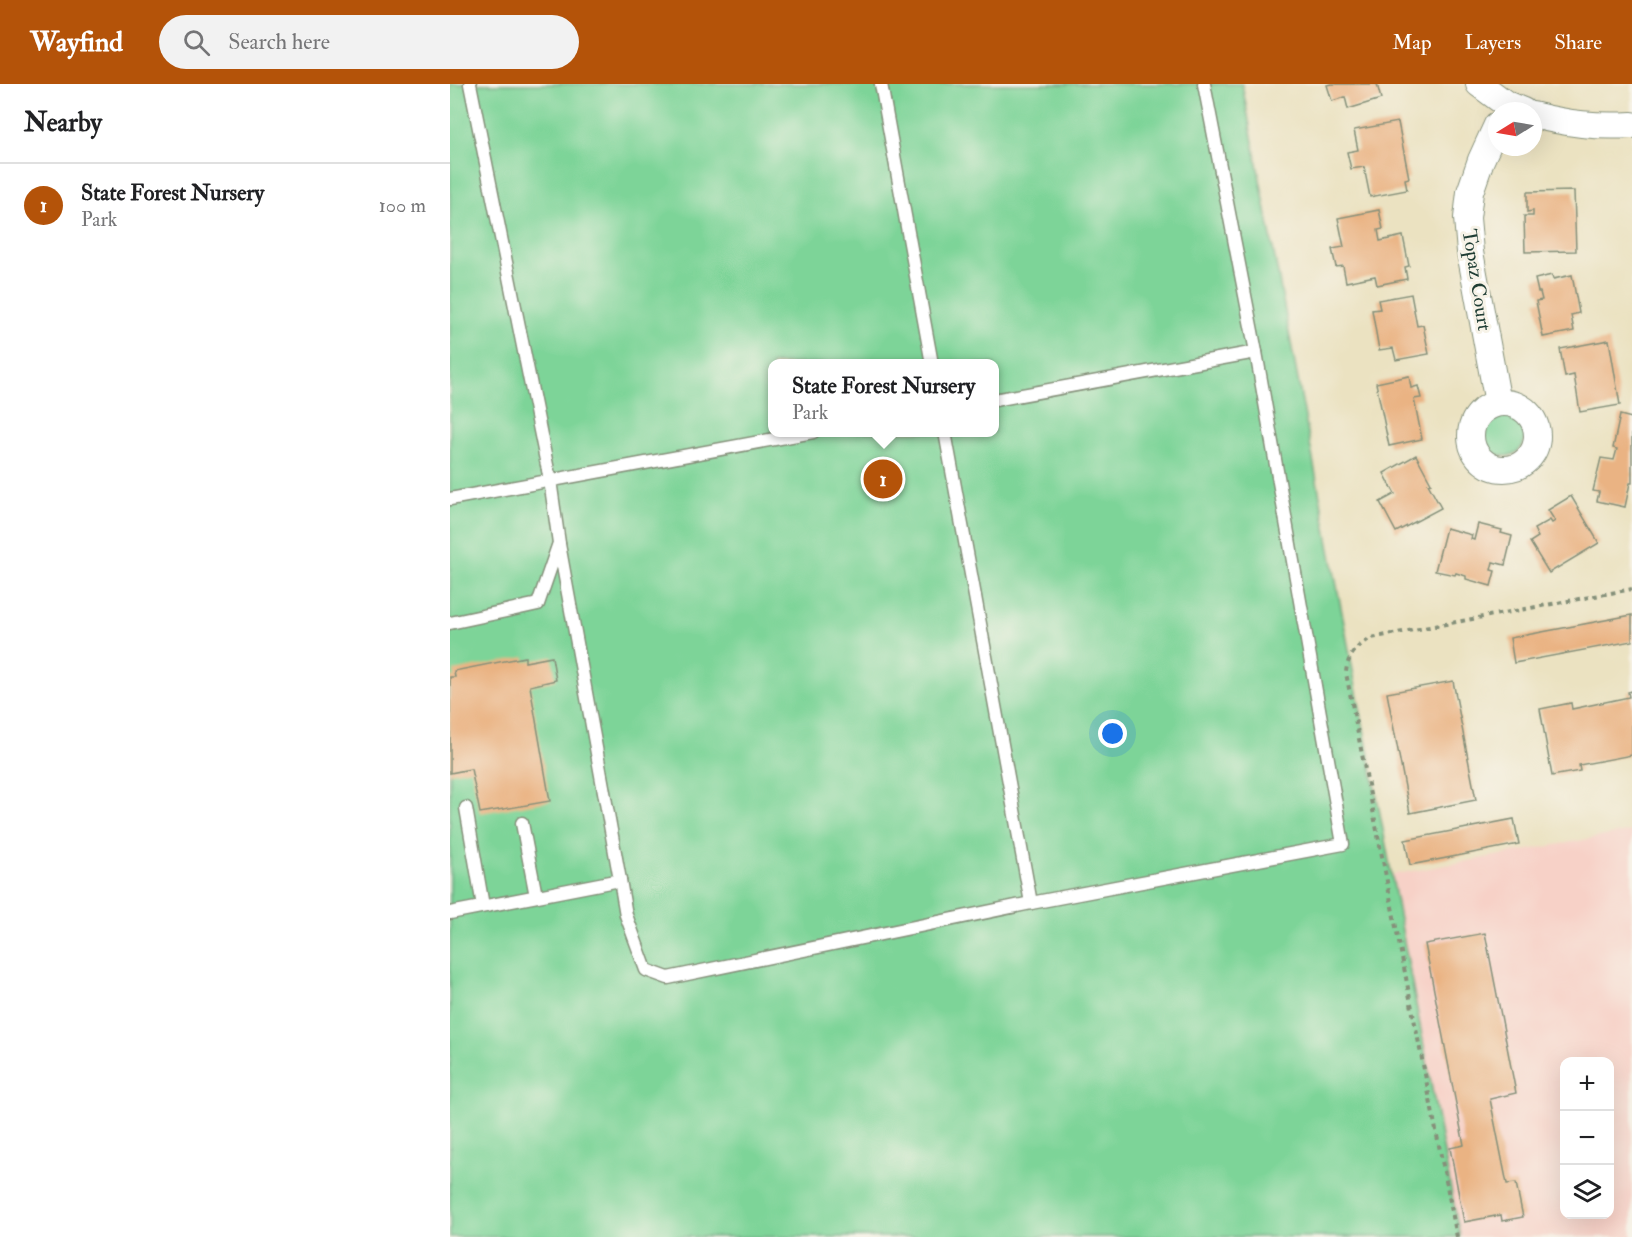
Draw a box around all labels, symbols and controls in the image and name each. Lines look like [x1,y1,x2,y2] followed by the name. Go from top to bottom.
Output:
[159,15,579,69] search box
[30,25,123,60] text: Wayfind
[180,26,213,59] icon: search
[228,28,330,56] text: Search here
[1392,29,1432,56] text: Map
[1465,29,1521,56] text: Layers
[1554,29,1602,56] text: Share
[1488,102,1542,156] north arrow
[24,107,102,139] text: Nearby
[81,179,264,207] text: State Forest Nursery
[40,193,47,218] text: 1
[379,193,426,218] text: 100 m
[81,207,117,232] text: Park
[1456,227,1497,333] street label: Topaz Court
[768,359,999,437] popup
[792,372,975,400] text: State Forest Nursery
[792,400,828,425] text: Park
[864,456,902,502] pin: 1
[1098,719,1127,748] your location
[1560,1057,1614,1219] map controls
[1560,1057,1614,1111] button: +
[1560,1111,1614,1165] button: −
[1560,1165,1614,1219] button: layers

